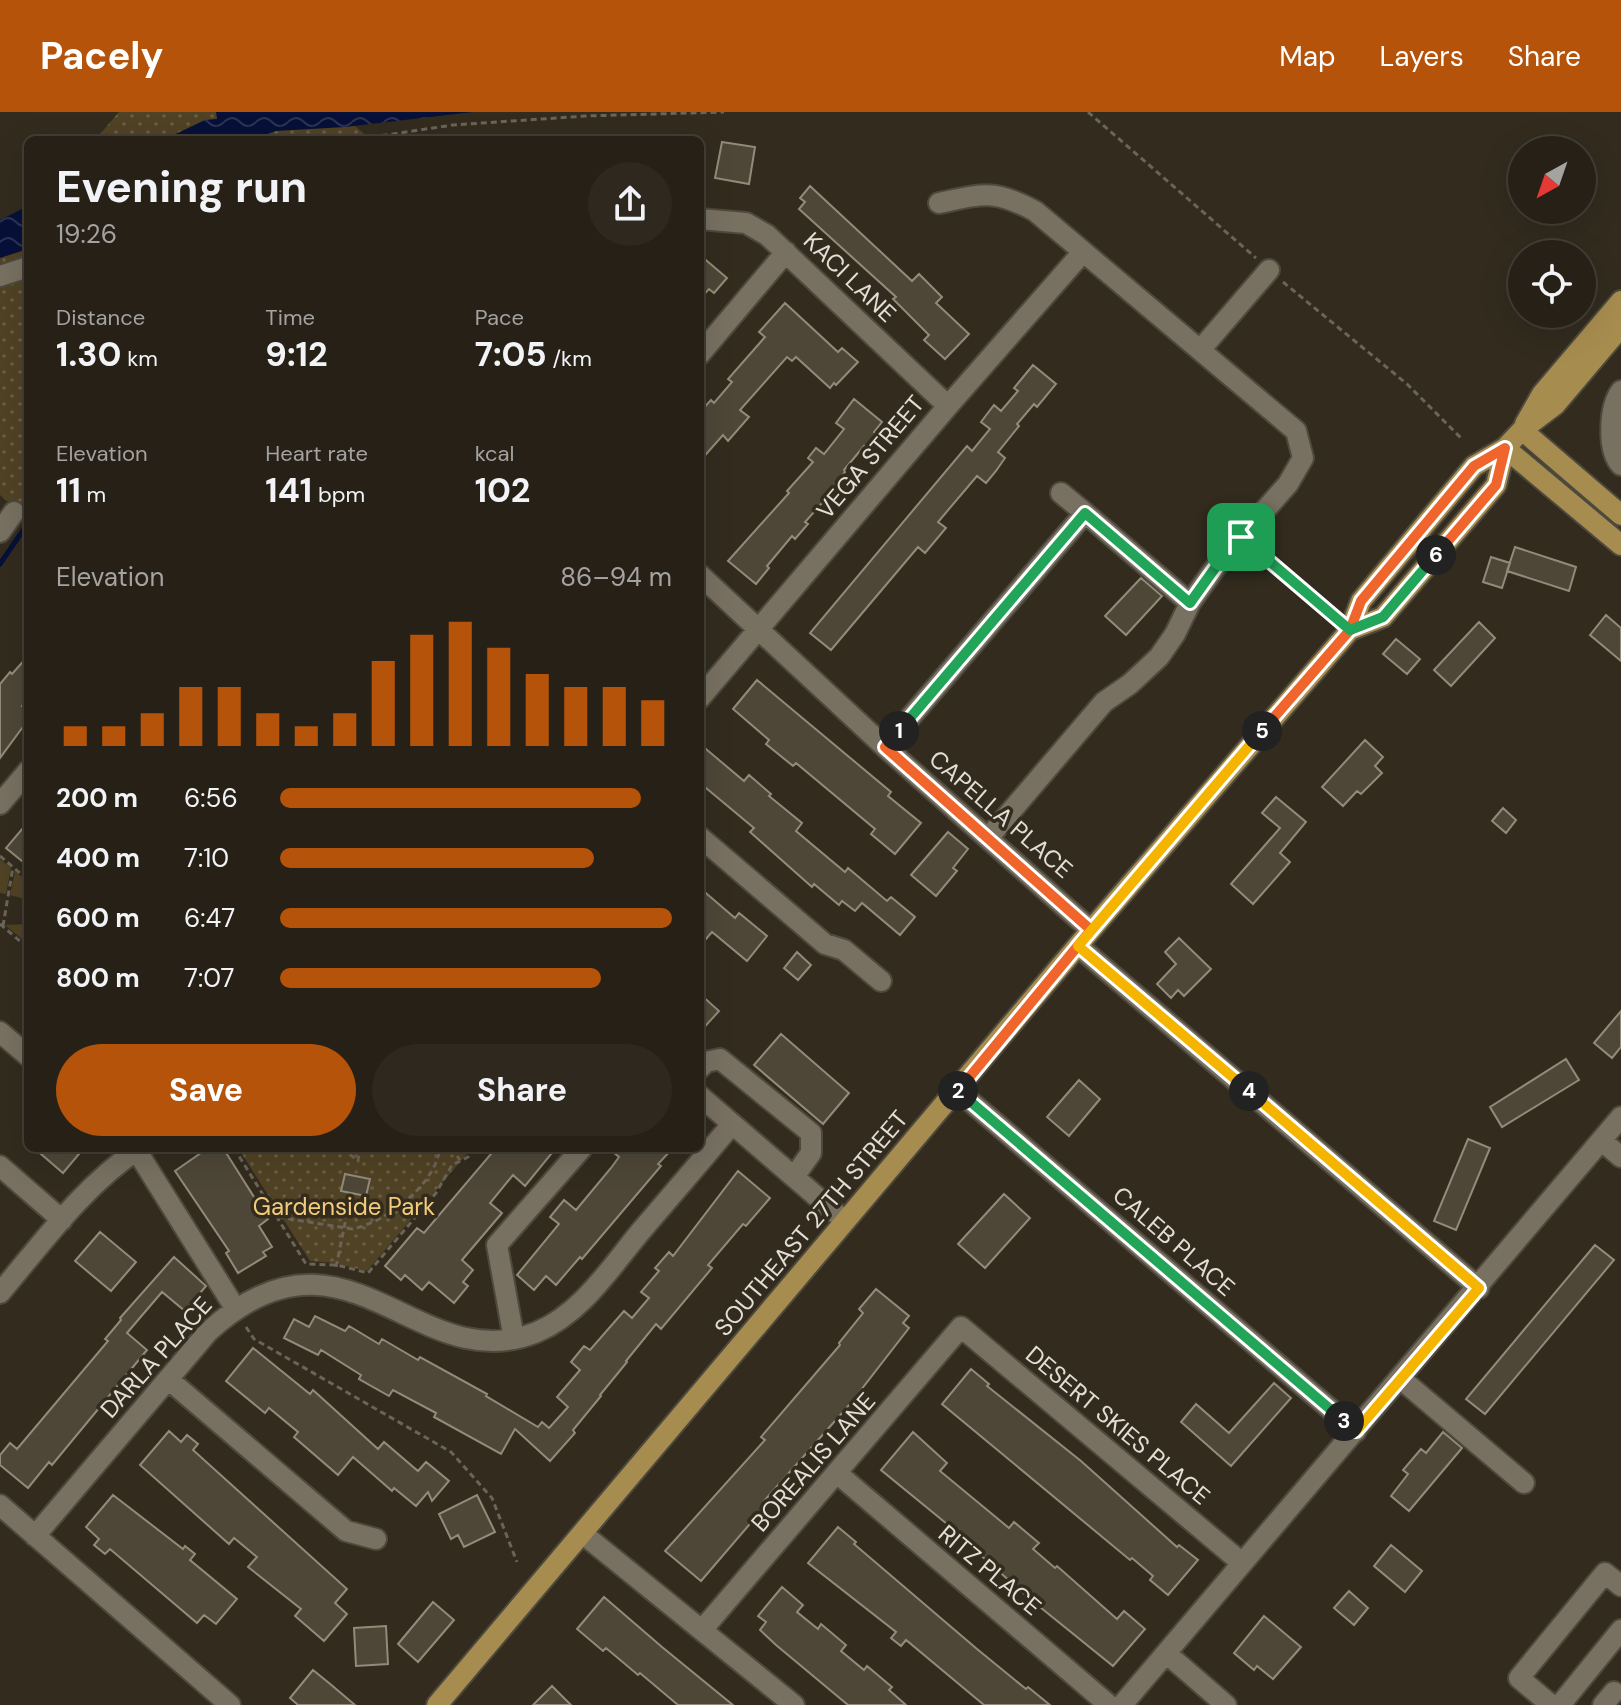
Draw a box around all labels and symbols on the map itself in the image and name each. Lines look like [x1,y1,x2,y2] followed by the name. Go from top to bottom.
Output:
[1508,136,1596,224] north arrow
[797,225,903,329] street label: KACI LANE
[809,389,931,525] street label: VEGA STREET
[1207,503,1275,571] pin
[1416,535,1456,575] pin: 6
[879,711,919,751] pin: 1
[1242,711,1282,751] pin: 5
[923,743,1079,885] street label: CAPELLA PLACE
[938,1071,978,1111] pin: 2
[1229,1071,1269,1111] pin: 4
[707,1104,915,1342] street label: SOUTHEAST 27TH STREET
[1106,1179,1242,1303] street label: CALEB PLACE
[253,1191,435,1222] park label: Gardenside Park
[93,1290,219,1424] street label: DARLA PLACE
[1019,1339,1217,1511] street label: DESERT SKIES PLACE
[744,1386,882,1538] street label: BOREALIS LANE
[1324,1401,1364,1441] pin: 3
[932,1518,1048,1622] street label: RITZ PLACE

